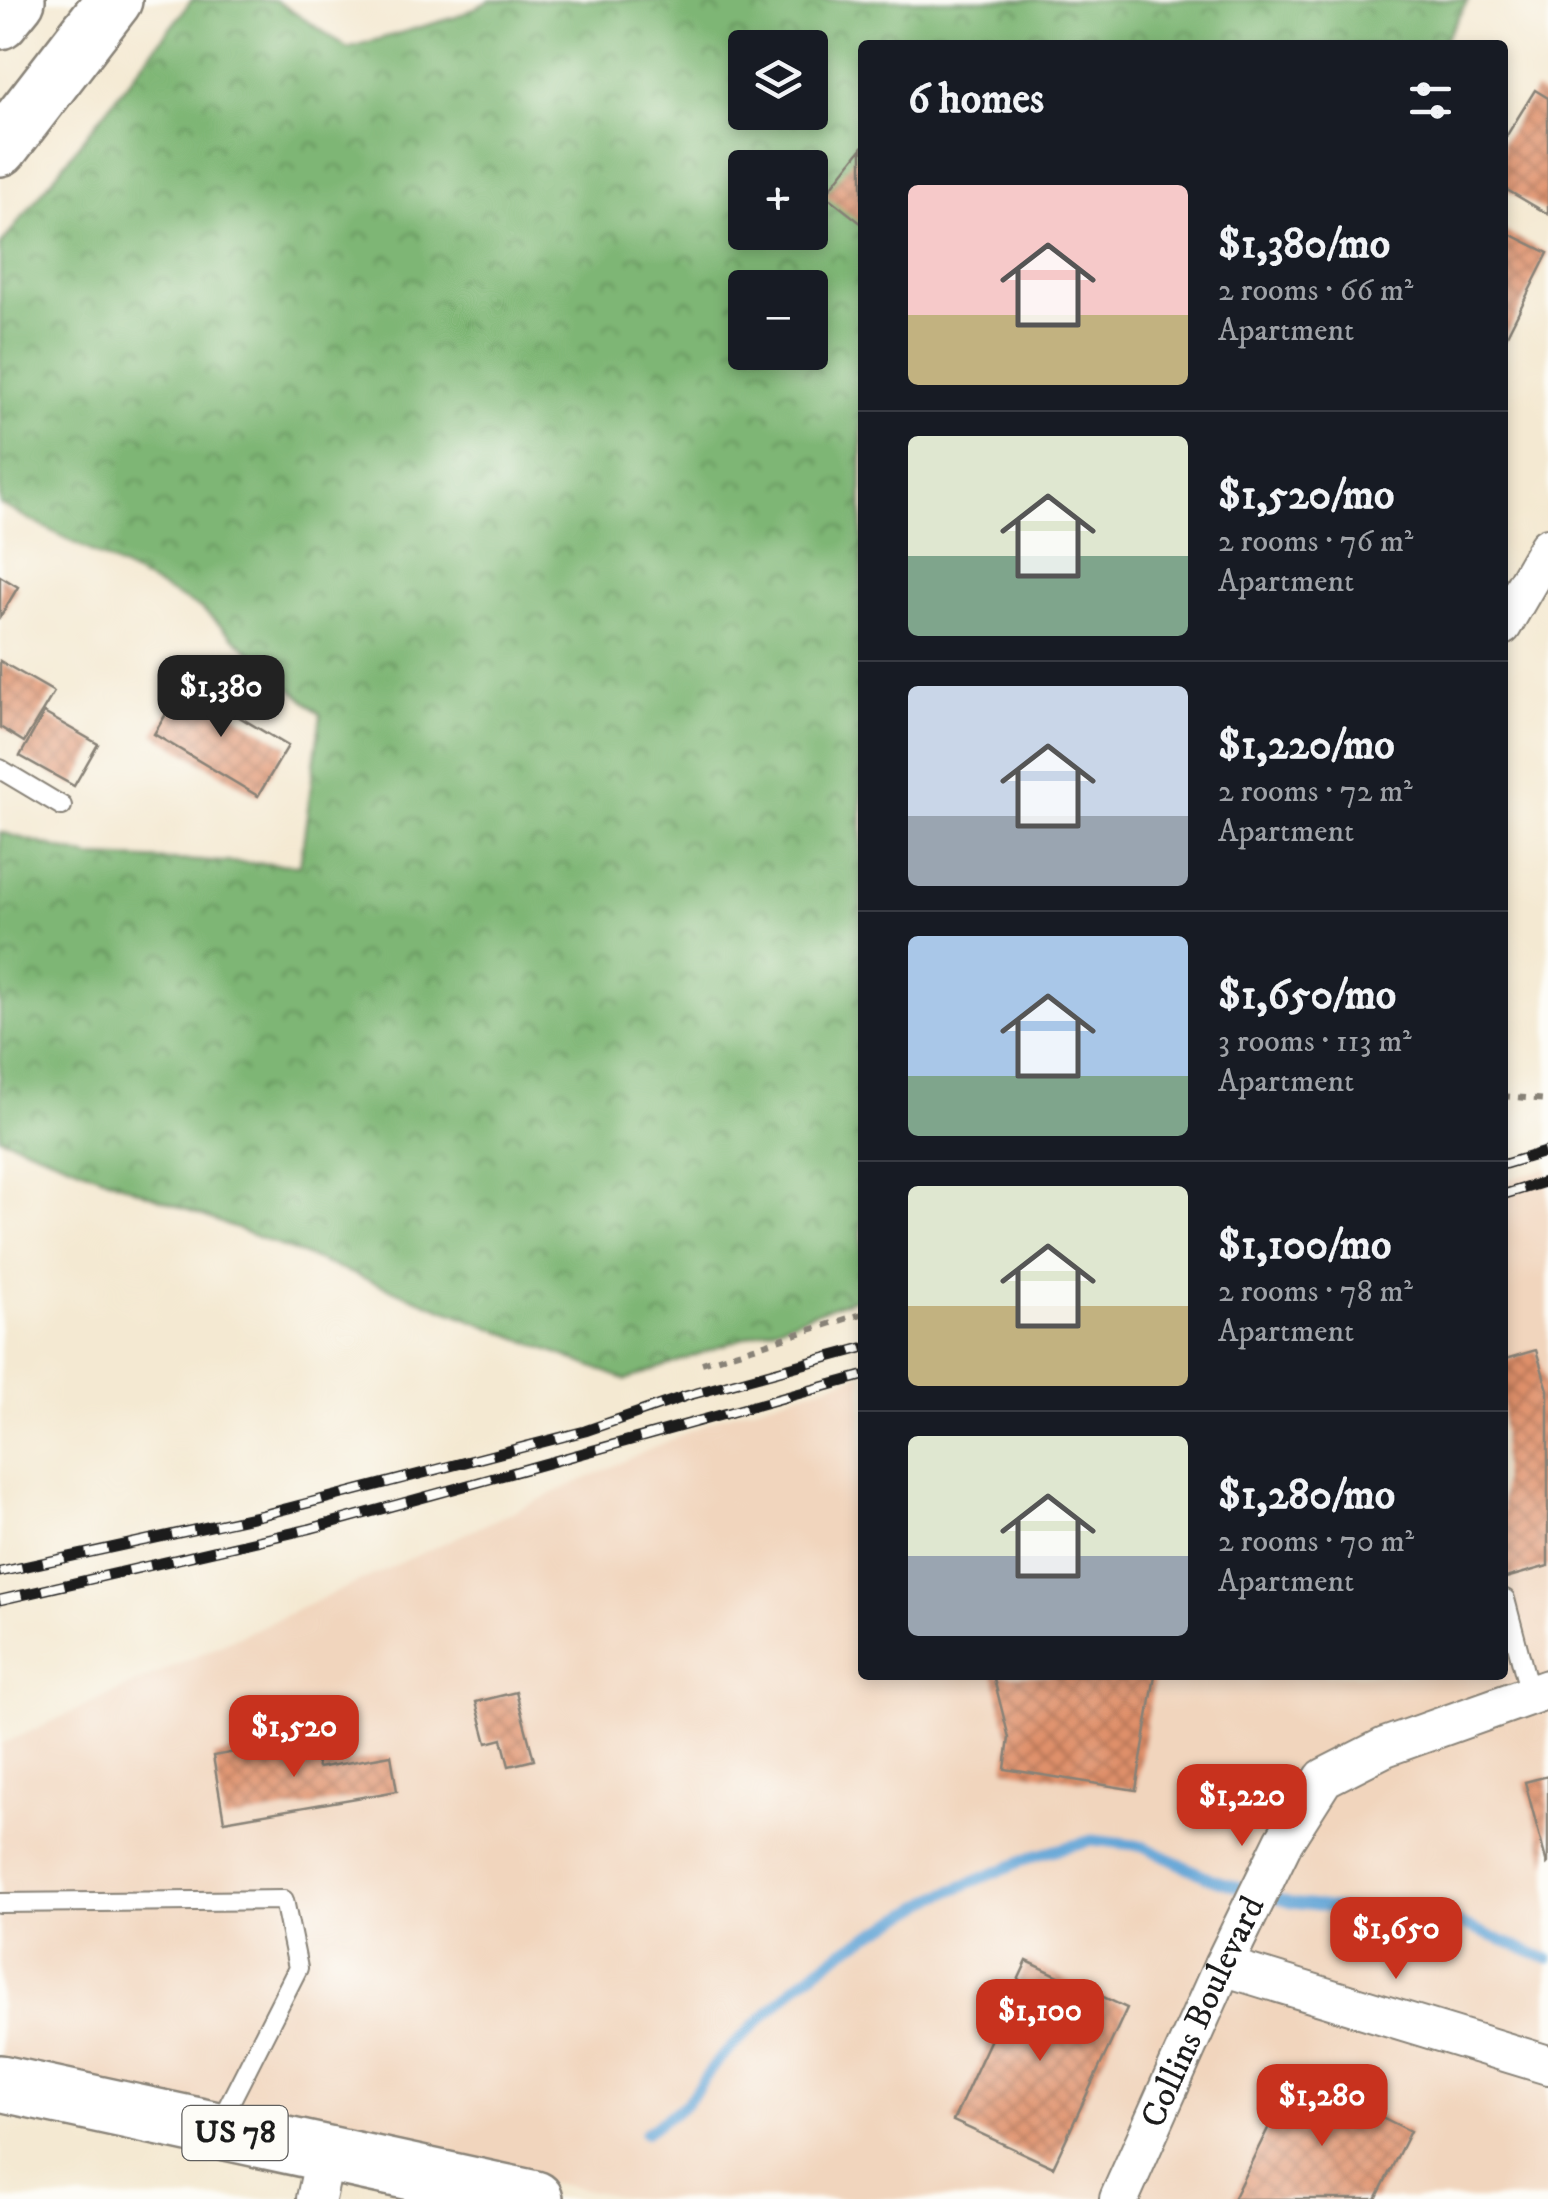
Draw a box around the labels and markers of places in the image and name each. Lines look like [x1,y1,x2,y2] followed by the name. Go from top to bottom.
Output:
[140,655,302,740] pin: $1,380
[213,1695,375,1780] pin: $1,520
[1161,1764,1323,1849] pin: $1,220
[1315,1897,1477,1982] pin: $1,650
[959,1979,1121,2064] pin: $1,100
[1241,2064,1403,2149] pin: $1,280

